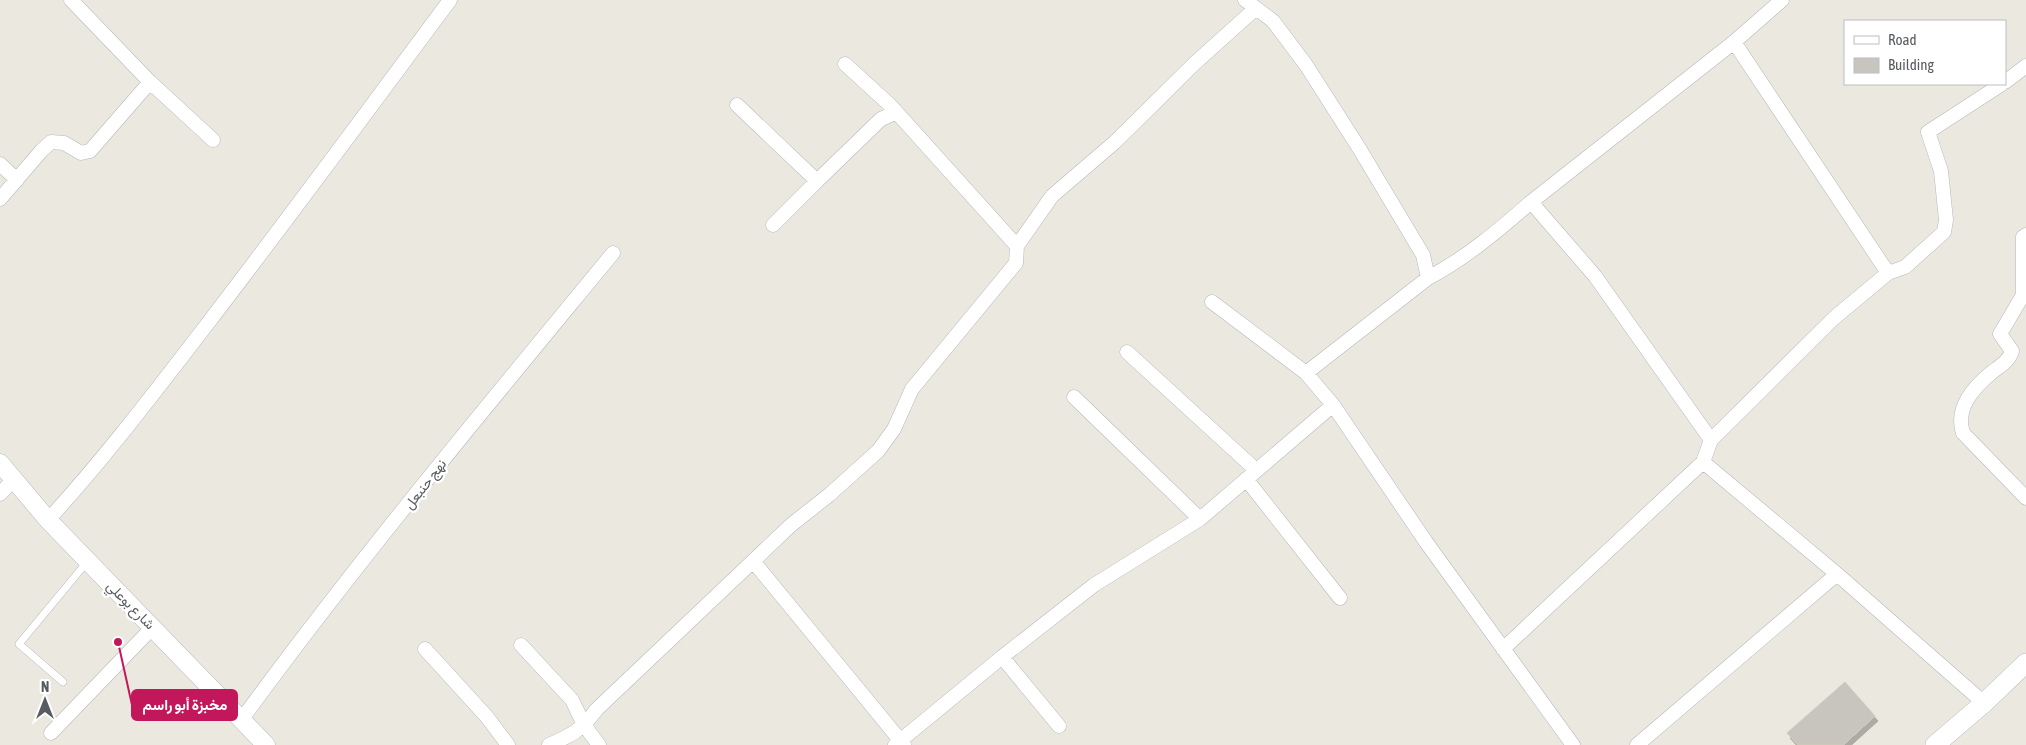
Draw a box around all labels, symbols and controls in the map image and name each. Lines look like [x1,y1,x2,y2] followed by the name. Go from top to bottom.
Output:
[1844,20,2006,85] legend
[1888,31,1917,48] text: Road
[1888,56,1934,73] text: Building
[401,456,452,514] street label: نهج حنبعل
[101,578,158,635] street label: شارع بوعلي
[20,675,70,725] north arrow
[41,679,49,695] text: N
[132,690,237,720] callout: مخبزة أبو راسم
[143,696,227,715] text: مخبزة أبو راسم

